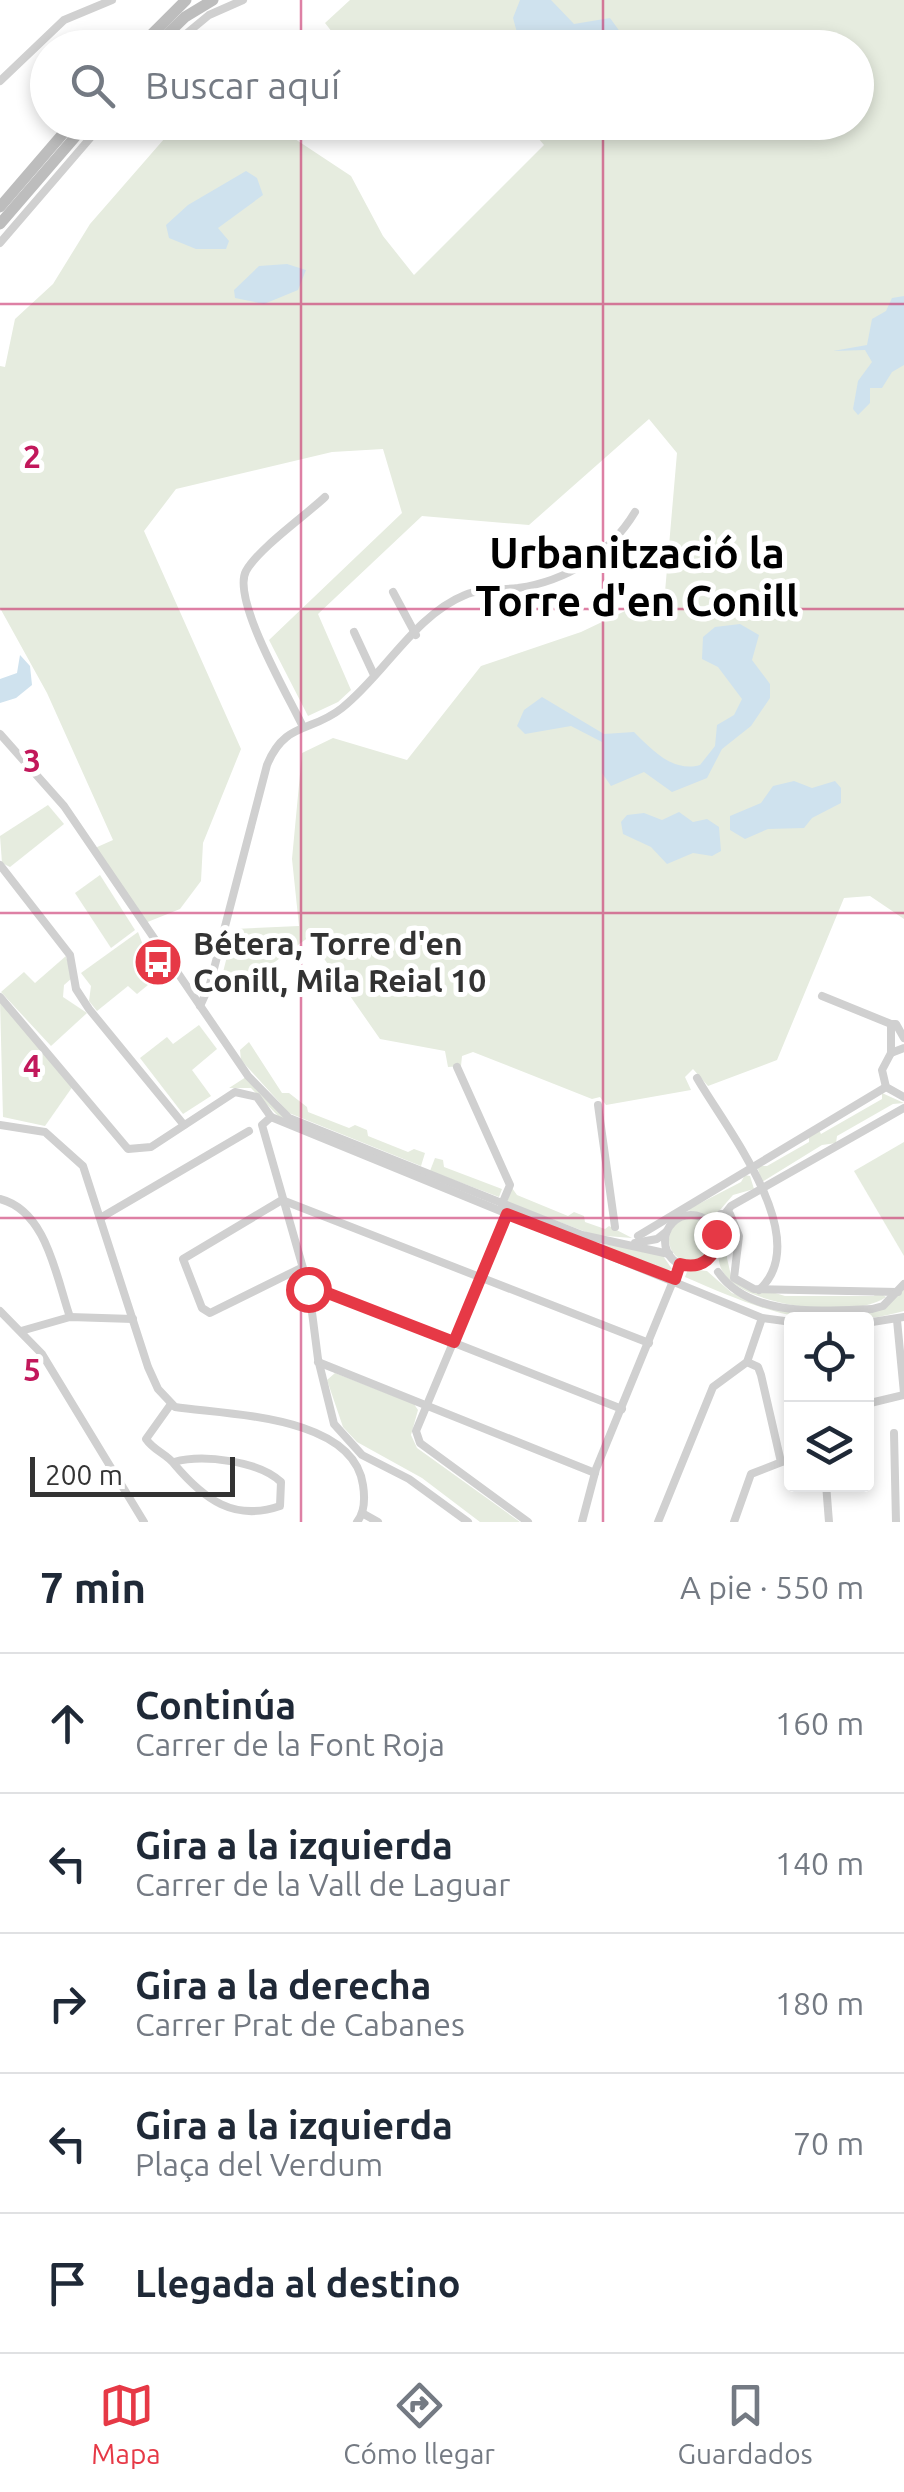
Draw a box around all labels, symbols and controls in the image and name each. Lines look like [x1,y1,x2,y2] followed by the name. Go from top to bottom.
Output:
[30,30,874,140] search box
[65,58,120,113] icon: search
[145,64,340,106] text: Buscar aquí
[23,438,41,474] text: 2
[475,529,799,624] district label: Urbanització la Torre d'en Conill
[23,742,41,778] text: 3
[193,925,486,998] place label: Bétera, Torre d'en Conill, Mila Reial 10
[132,936,184,988] bus stop icon: Bétera, Torre d'en Conill, Mila Reial 10
[23,1047,41,1083] text: 4
[694,1212,740,1258] route end
[286,1267,332,1313] route start
[784,1312,874,1492] map controls
[784,1312,874,1402] button: locate
[23,1351,41,1387] text: 5
[784,1402,874,1492] button: layers
[30,1452,235,1496] scale bar
[45,1459,123,1490] text: 200 m
[40,1564,146,1611] text: 7 min
[680,1569,864,1605] text: A pie · 550 m
[135,1684,296,1726] text: Continúa
[40,1696,95,1751] icon: ahead
[775,1705,864,1741] text: 160 m
[135,1726,445,1762] text: Carrer de la Font Roja
[135,1824,453,1866] text: Gira a la izquierda
[40,1836,95,1891] icon: left
[775,1845,864,1881] text: 140 m
[135,1866,510,1902] text: Carrer de la Vall de Laguar
[135,1964,431,2006] text: Gira a la derecha
[40,1976,95,2031] icon: right
[775,1985,864,2021] text: 180 m
[135,2006,465,2042] text: Carrer Prat de Cabanes
[135,2104,453,2146] text: Gira a la izquierda
[40,2116,95,2171] icon: left
[793,2125,864,2161] text: 70 m
[135,2146,383,2182] text: Plaça del Verdum
[40,2256,95,2311] icon: arrive
[135,2262,461,2304] text: Llegada al destino
[91,2378,161,2469] tab: Mapa
[343,2378,495,2469] tab: Cómo llegar
[678,2378,813,2469] tab: Guardados

